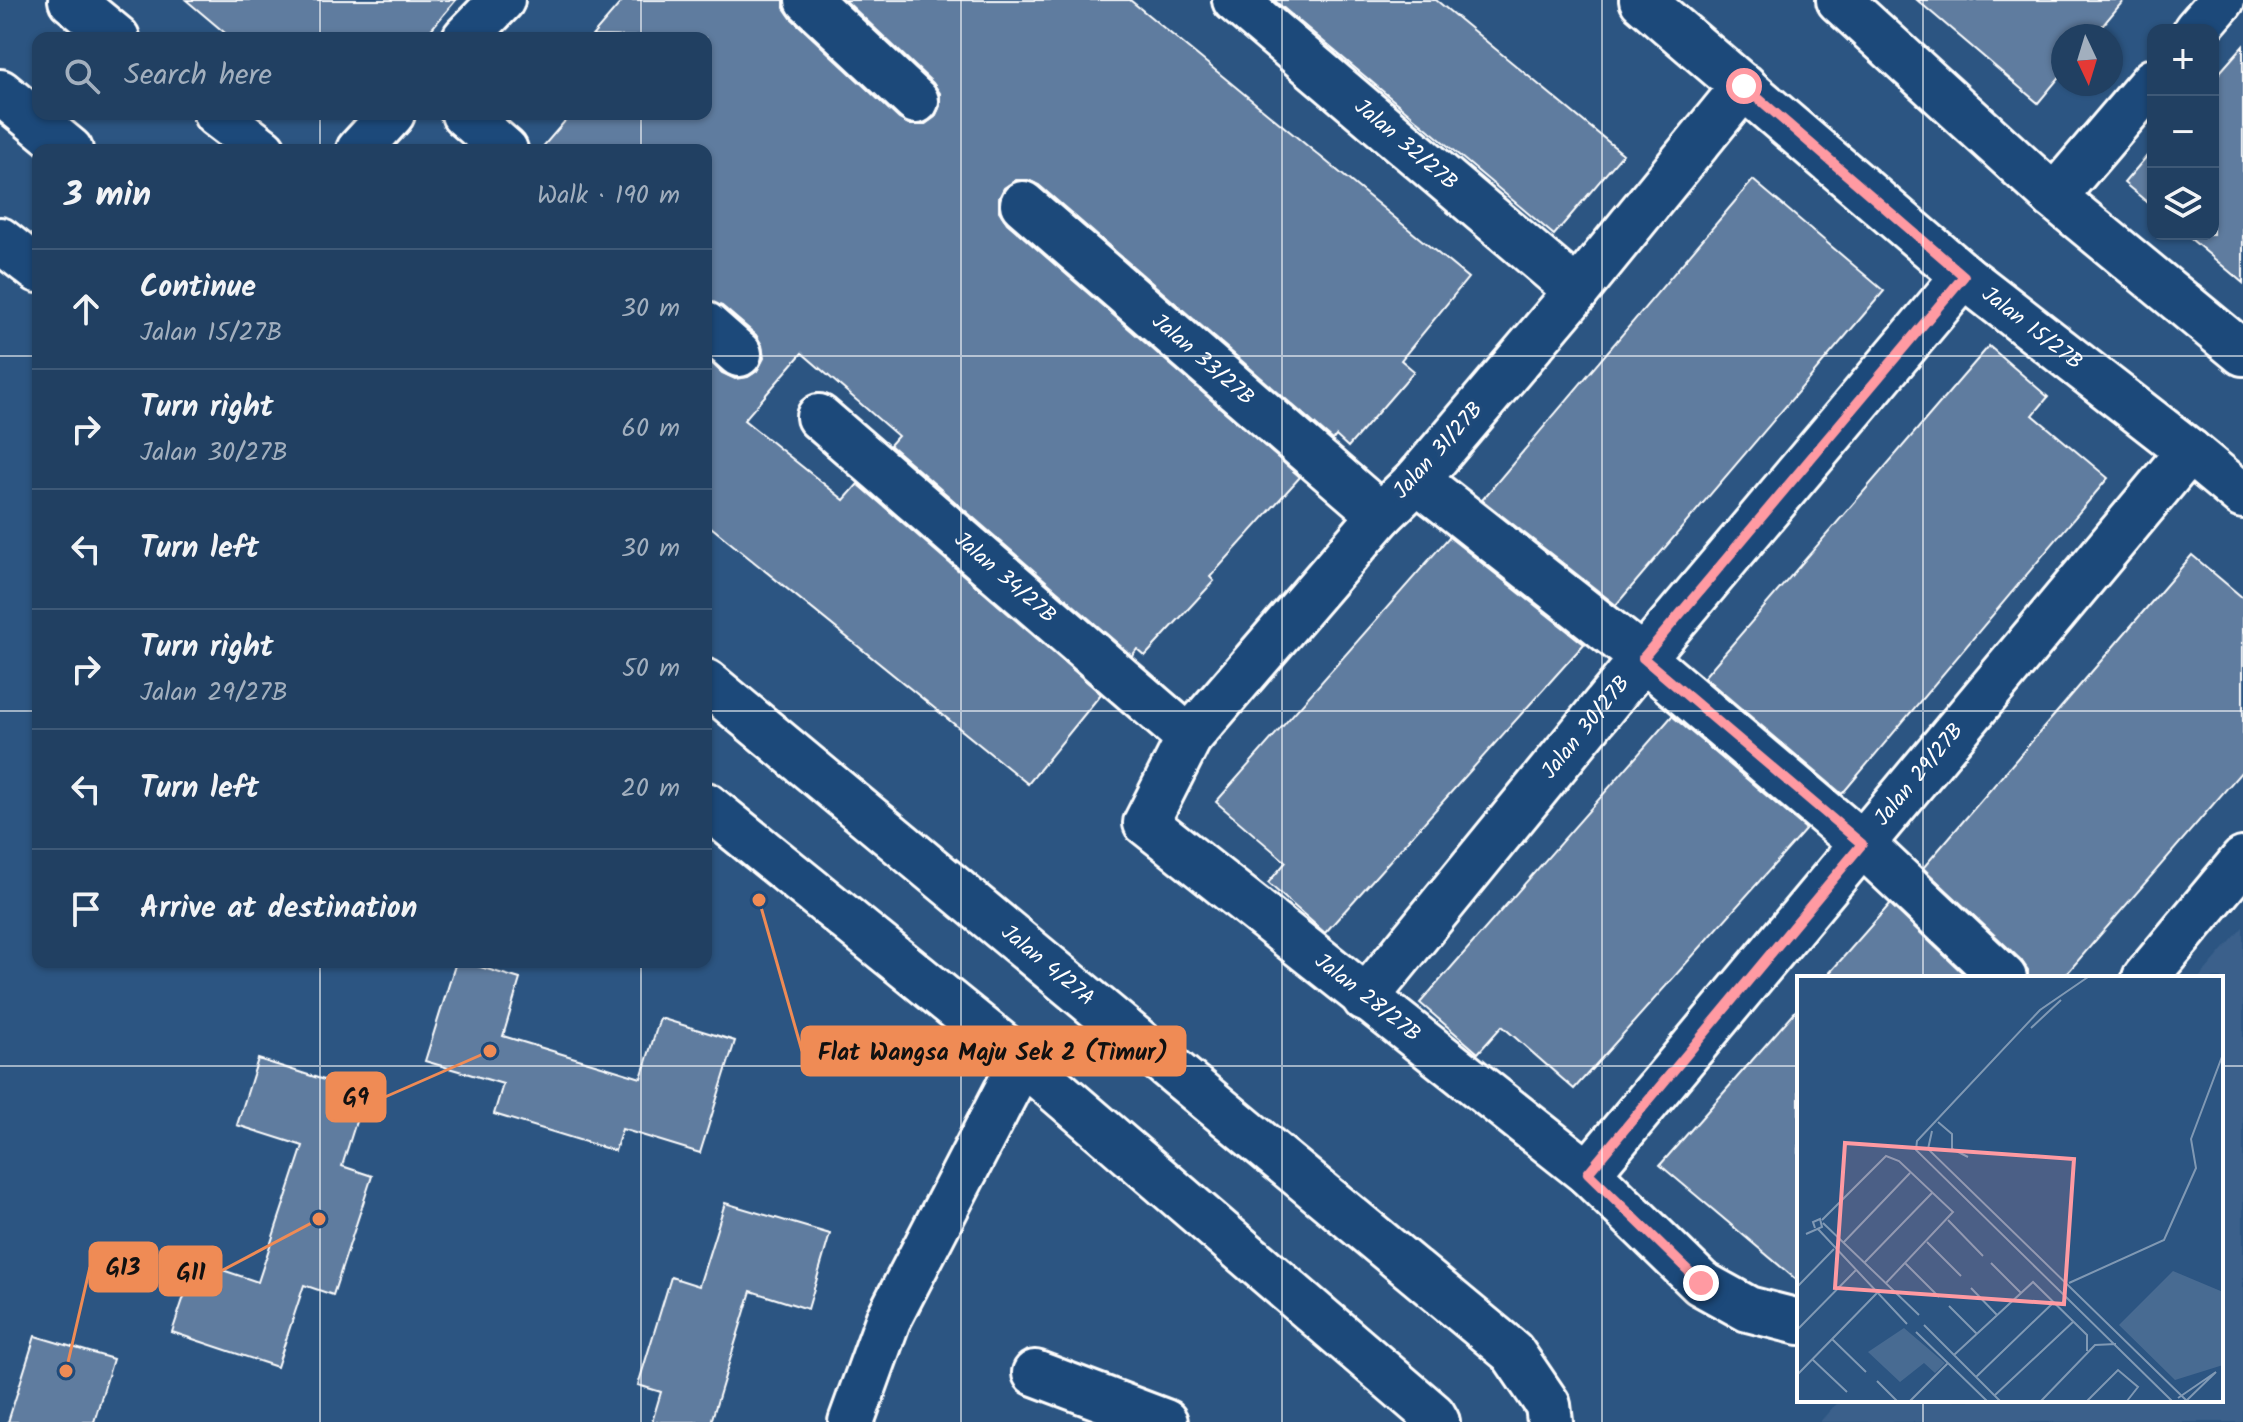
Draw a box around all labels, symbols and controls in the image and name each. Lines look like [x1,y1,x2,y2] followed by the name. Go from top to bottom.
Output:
[2051,24,2123,96] north arrow
[2147,24,2219,240] map controls
[2147,24,2219,96] button: +
[32,32,712,120] search box
[124,52,272,100] text: Search here
[60,54,104,98] icon: search
[1726,68,1762,104] route start
[1346,91,1465,200] street label: Jalan 32/27B
[2147,96,2219,168] button: −
[2147,168,2219,240] button: layers
[64,169,151,223] text: 3 min
[537,175,680,217] text: Walk · 190 m
[140,264,256,312] text: Continue
[1974,278,2090,380] street label: Jalan 15/27B
[64,287,108,331] icon: ahead
[621,288,680,330] text: 30 m
[1143,305,1262,415] street label: Jalan 33/27B
[140,312,282,354] text: Jalan 15/27B
[140,384,273,432] text: Turn right
[1385,394,1493,508] street label: Jalan 31/27B
[64,407,108,451] icon: right
[621,408,680,450] text: 60 m
[140,432,288,474] text: Jalan 30/27B
[946,524,1064,633] street label: Jalan 34/27B
[140,525,259,573] text: Turn left
[64,527,108,571] icon: left
[621,528,680,570] text: 30 m
[140,624,273,672] text: Turn right
[64,647,108,691] icon: right
[622,648,680,690] text: 50 m
[1533,668,1639,787] street label: Jalan 30/27B
[140,672,288,714] text: Jalan 29/27B
[1866,716,1973,834] street label: Jalan 29/27B
[140,765,259,813] text: Turn left
[64,767,108,811] icon: left
[621,768,680,810] text: 20 m
[140,885,417,933] text: Arrive at destination
[64,887,108,931] icon: arrive
[993,916,1102,1015] street label: Jalan 4/27A
[1306,945,1428,1052] street label: Jalan 28/27B
[1797,976,2223,1402] inset map
[802,1027,1185,1075] callout: Flat Wangsa Maju Sek 2 (Timur)
[818,1034,1168,1073] text: Flat Wangsa Maju Sek 2 (Timur)
[327,1073,385,1121] callout: G9
[343,1079,369,1118] text: G9
[90,1243,157,1291] callout: G13
[160,1247,221,1295] callout: G11
[106,1249,140,1288] text: G13
[177,1254,206,1293] text: G11
[1683,1265,1719,1301] route end

